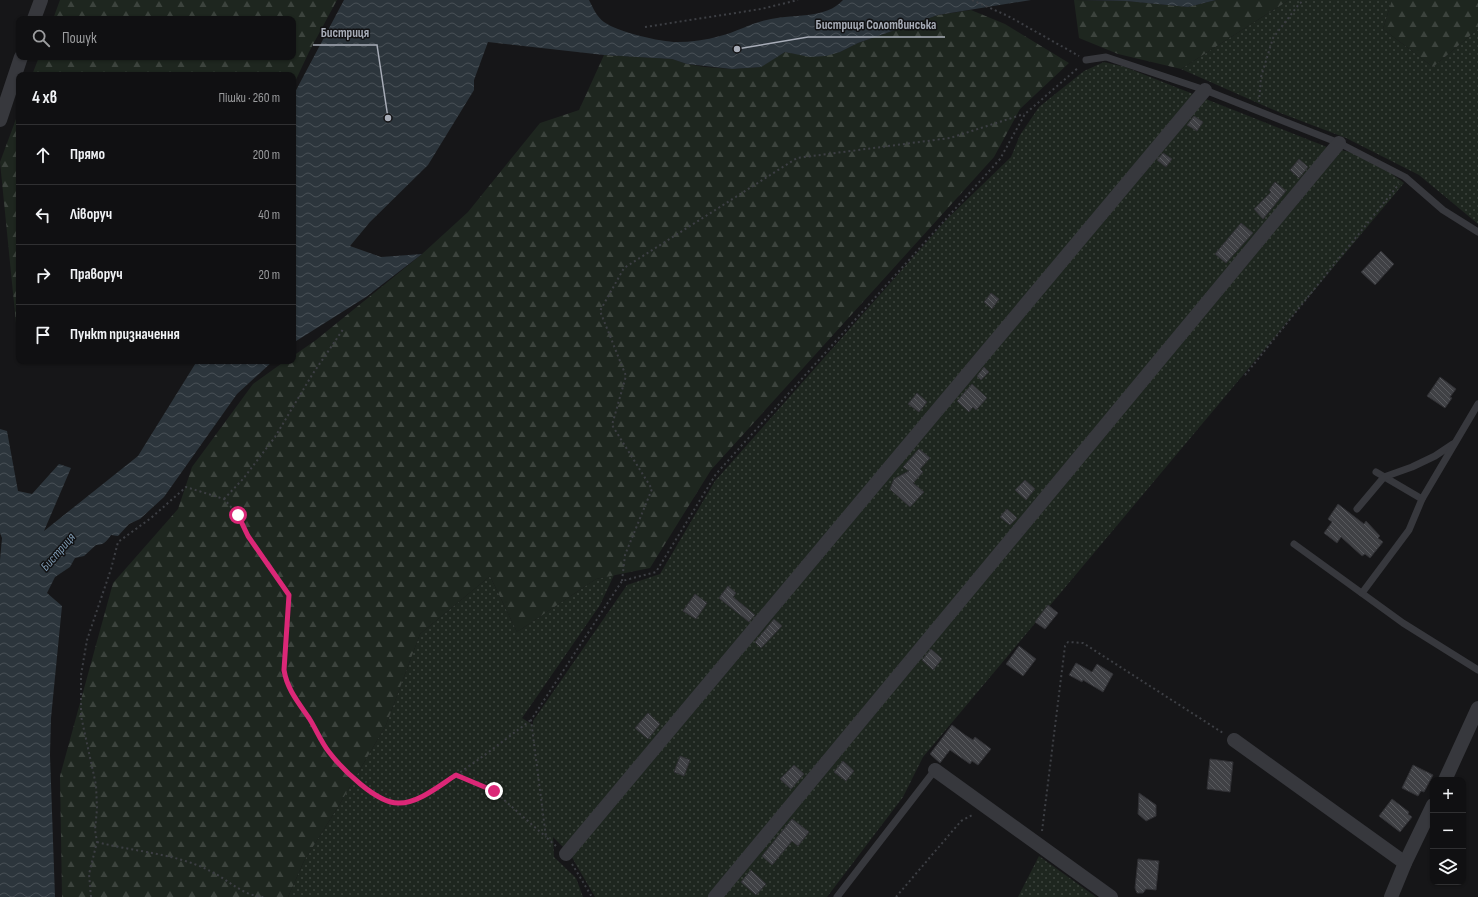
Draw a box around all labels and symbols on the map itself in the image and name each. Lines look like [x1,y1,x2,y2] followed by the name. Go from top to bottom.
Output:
[808,12,945,37] callout: Бистриця Солотвинська
[816,17,936,33] text: Бистриця Солотвинська
[313,20,377,45] callout: Бистриця
[321,25,369,41] text: Бистриця
[229,506,247,524] route start
[37,530,79,574] water label: Бистриця
[485,782,503,800] route end

